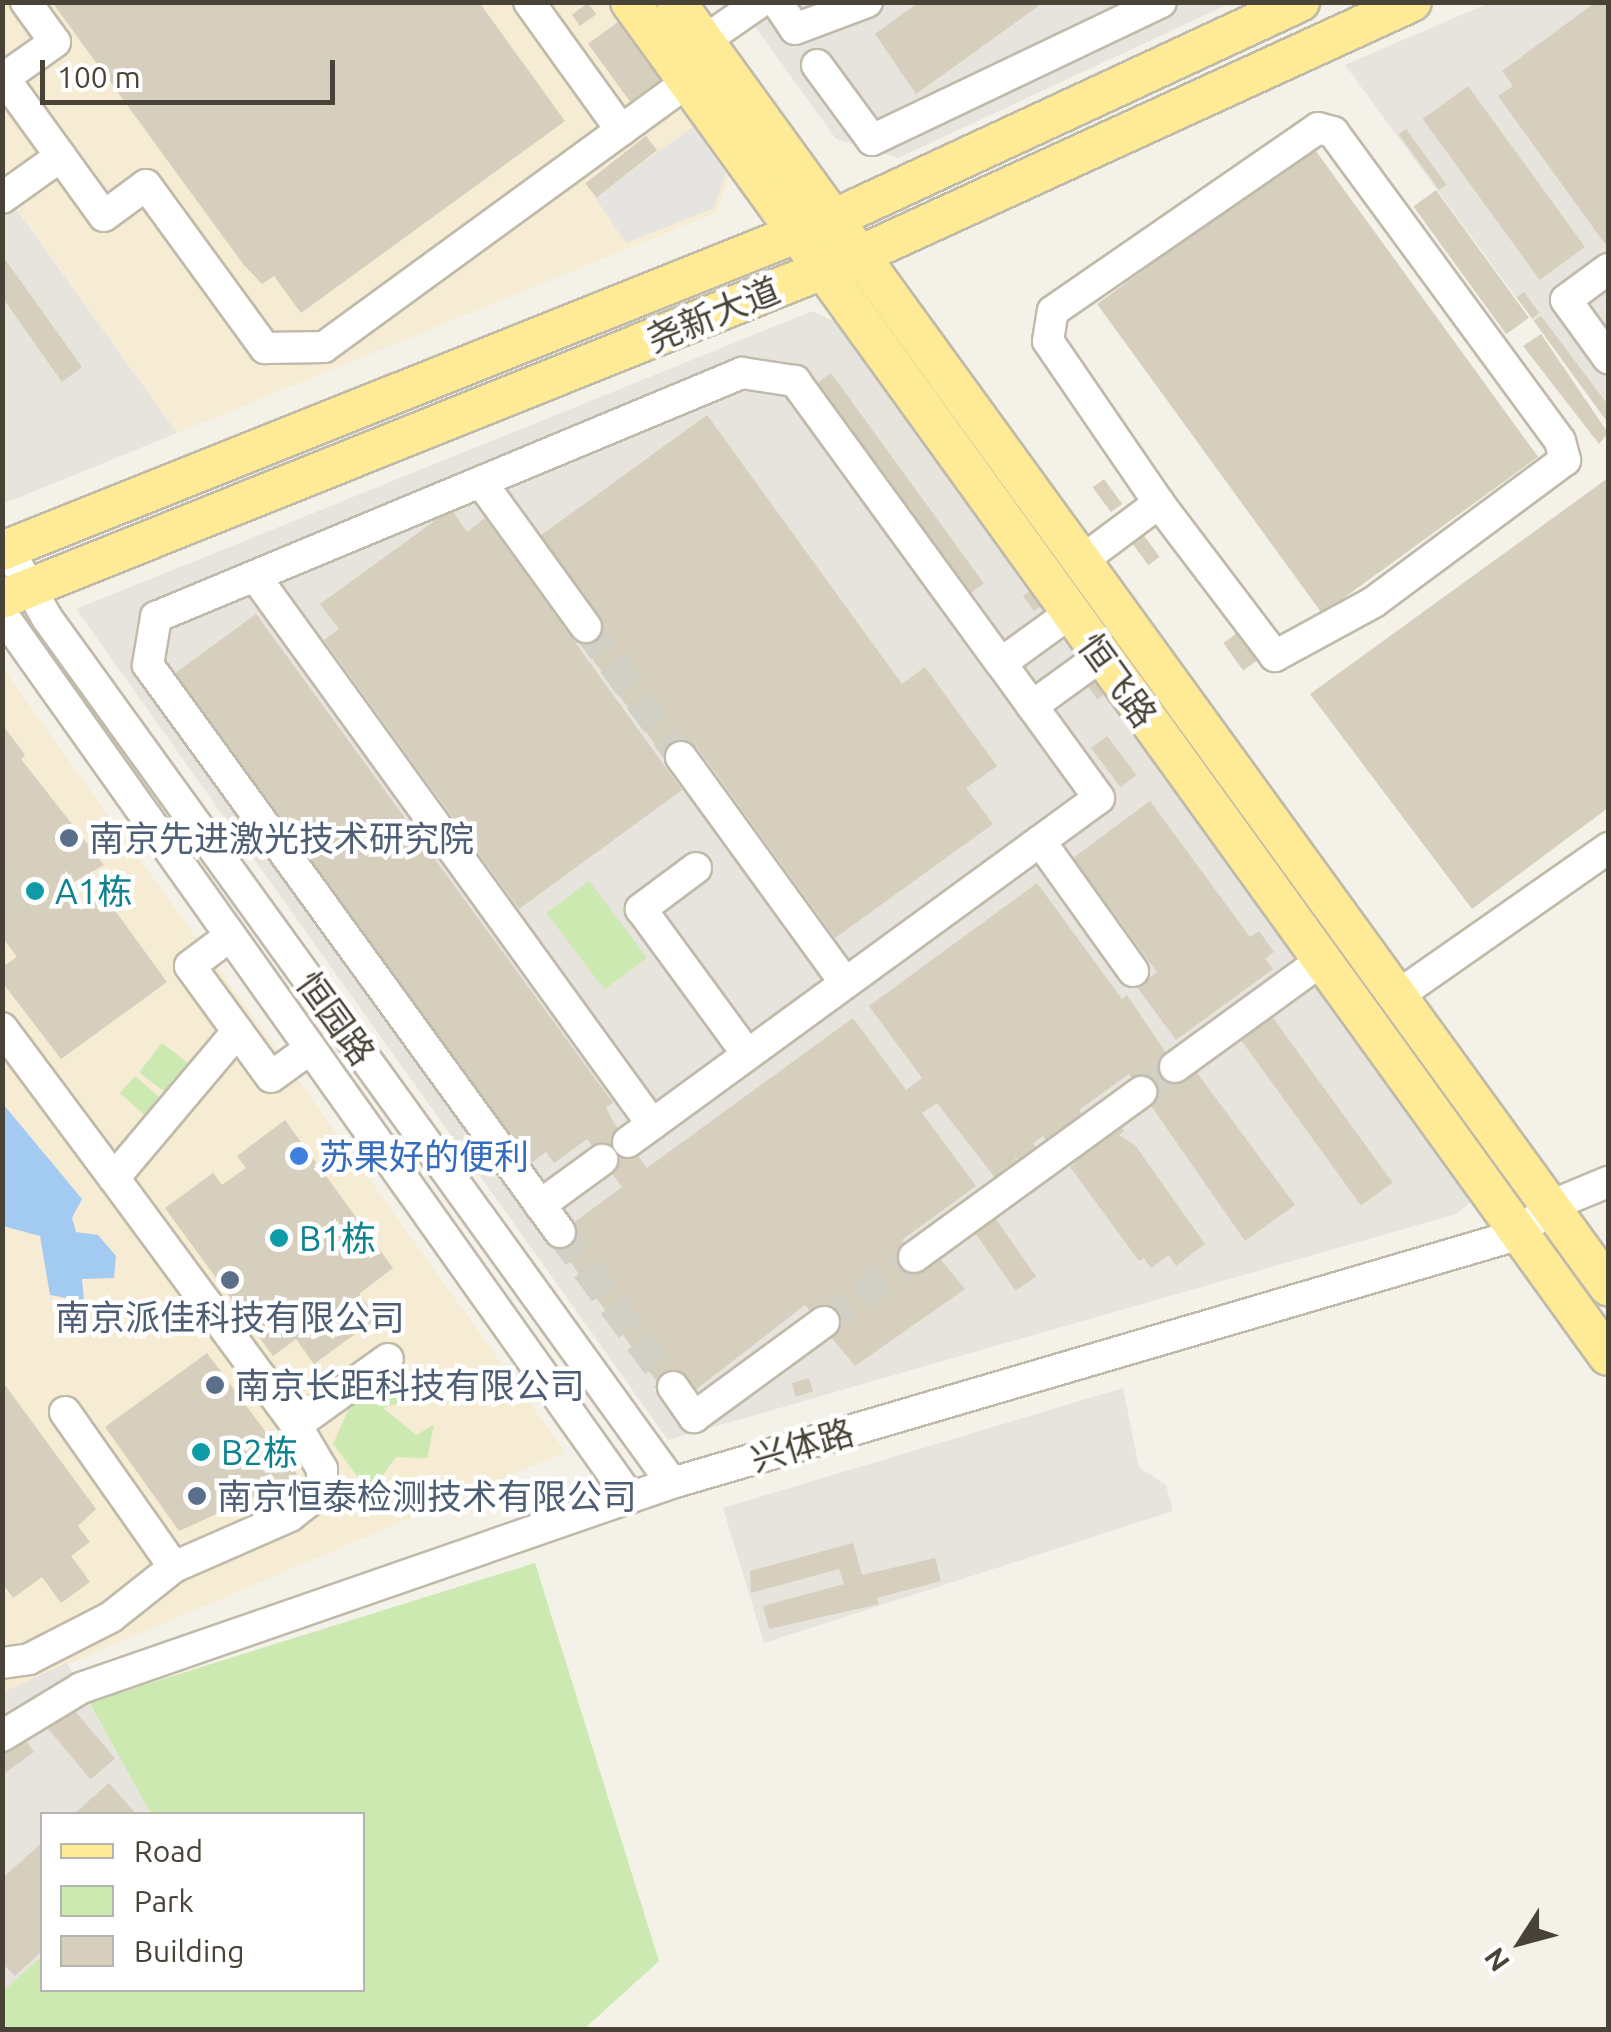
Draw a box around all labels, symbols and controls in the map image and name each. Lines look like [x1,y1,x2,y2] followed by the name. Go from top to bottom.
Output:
[45,40,340,102] scale bar
[57,60,141,94] text: 100 m
[640,268,786,360] street label: 尧新大道
[1070,625,1166,735] street label: 恒飞路
[89,817,474,859] place label: 南京先进激光技术研究院
[58,827,80,849] marker: 南京先进激光技术研究院
[55,870,132,912] place label: A1栋
[24,880,46,902] marker: A1栋
[288,963,384,1073] street label: 恒园路
[319,1135,529,1177] place label: 苏果好的便利
[288,1145,310,1167] marker: 苏果好的便利
[299,1217,376,1259] place label: B1栋
[268,1227,290,1249] marker: B1栋
[219,1269,241,1291] marker: 南京派佳科技有限公司
[55,1296,405,1338] place label: 南京派佳科技有限公司
[235,1364,585,1406] place label: 南京长距科技有限公司
[204,1374,226,1396] marker: 南京长距科技有限公司
[746,1410,858,1480] street label: 兴体路
[221,1431,298,1473] place label: B2栋
[190,1441,212,1463] marker: B2栋
[217,1475,637,1517] place label: 南京恒泰检测技术有限公司
[186,1485,208,1507] marker: 南京恒泰检测技术有限公司
[40,1812,365,1992] legend
[134,1834,203,1868] text: Road
[134,1884,194,1918] text: Park
[1471,1892,1571,1992] north arrow
[134,1934,245,1968] text: Building
[1478,1942,1515,1977] text: N

